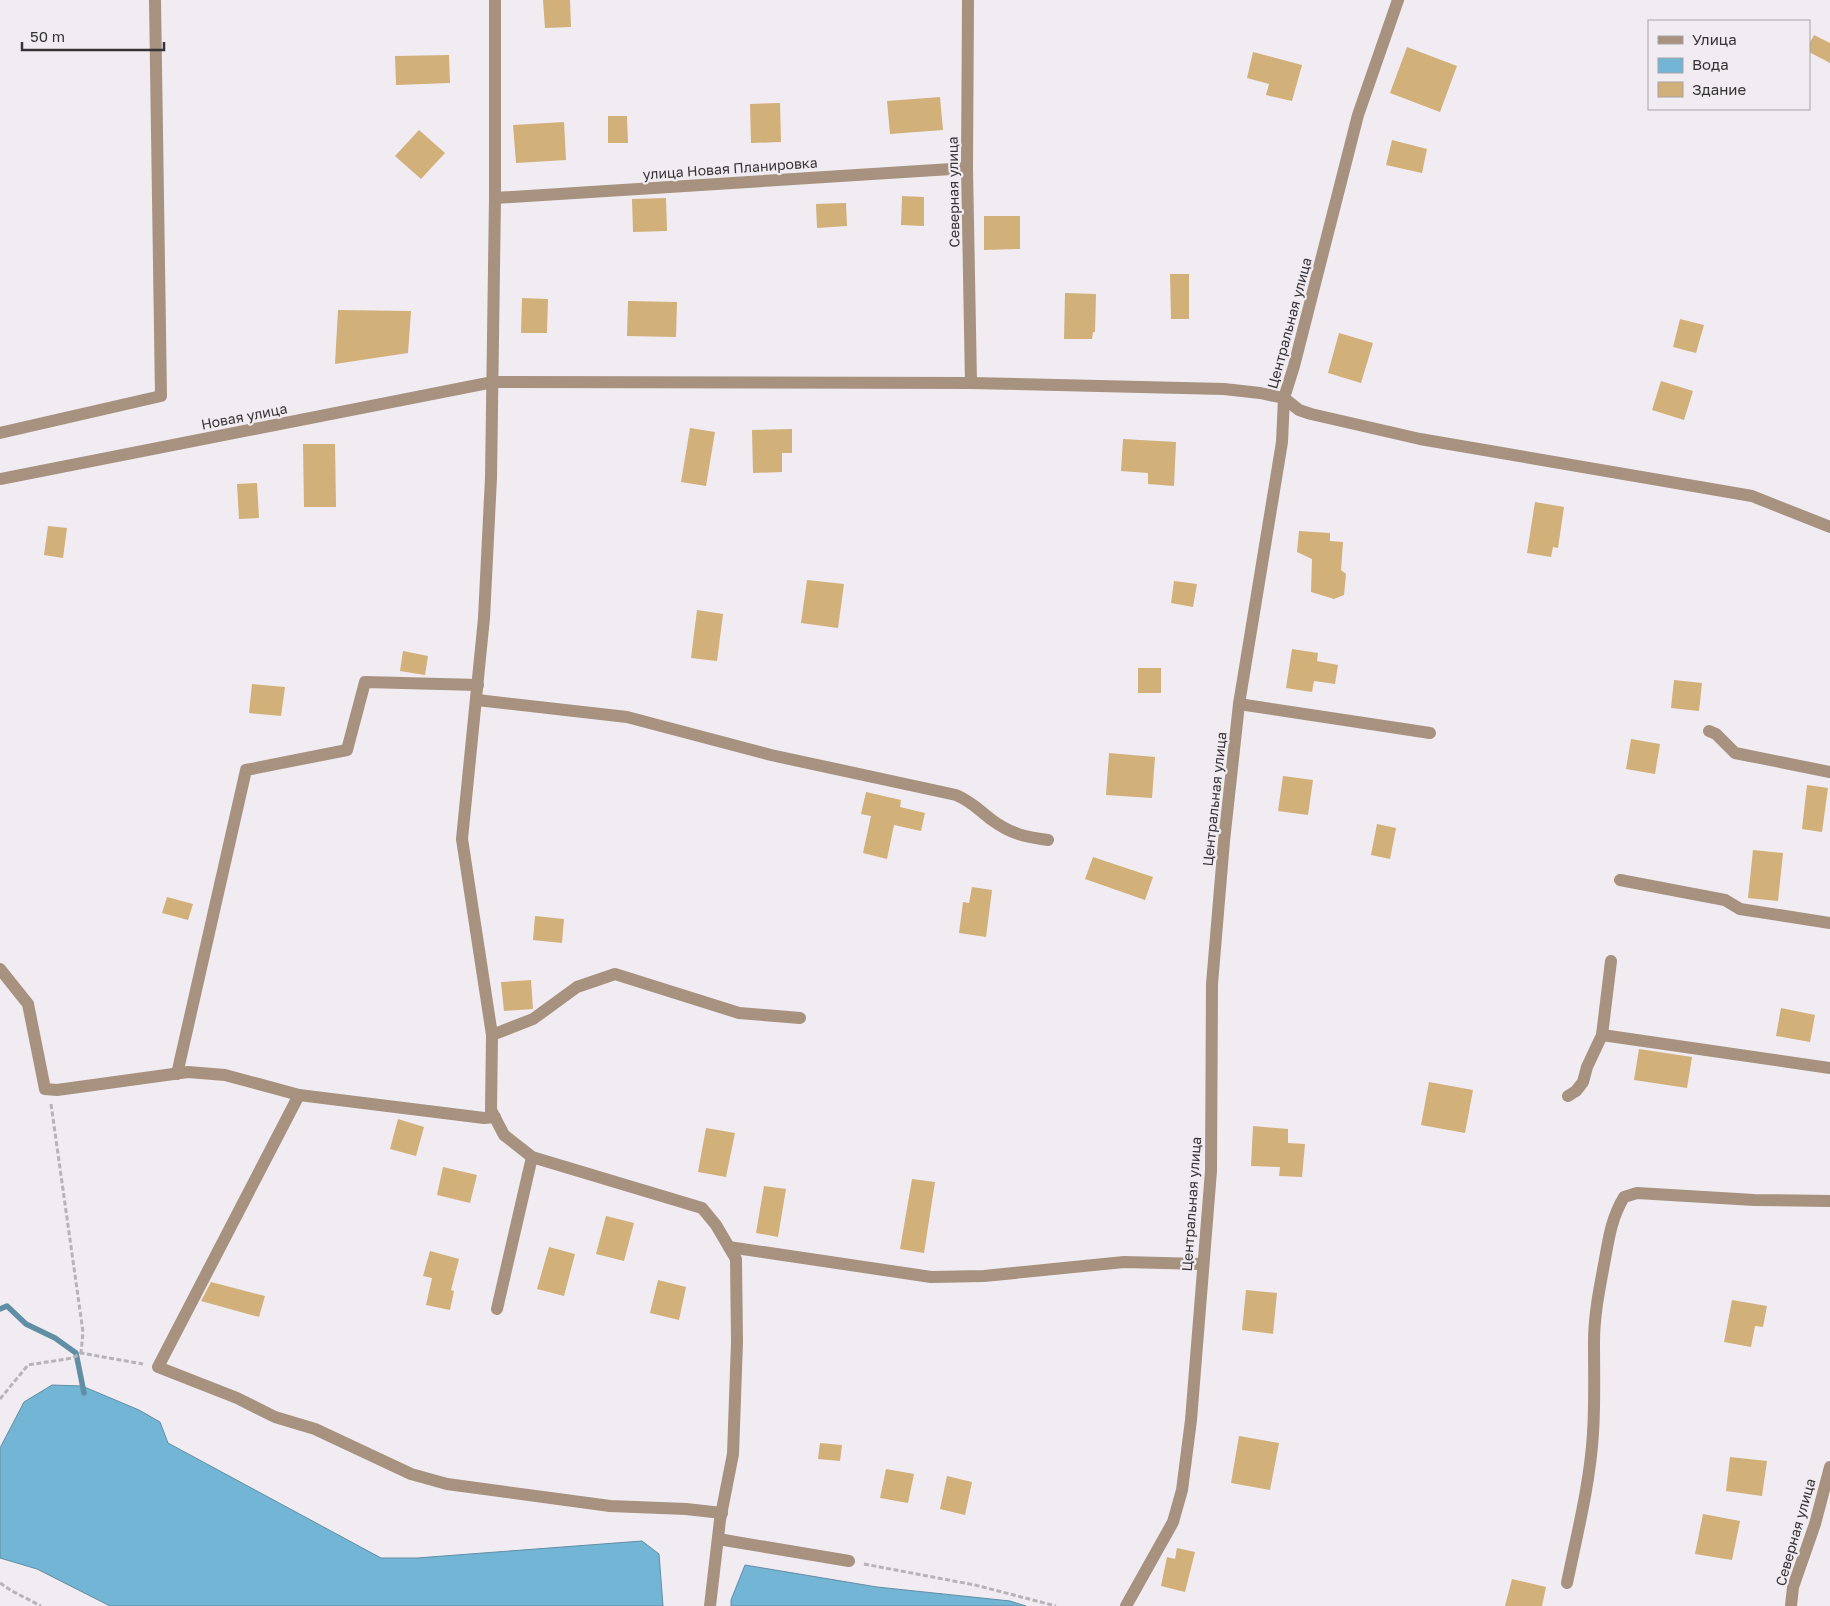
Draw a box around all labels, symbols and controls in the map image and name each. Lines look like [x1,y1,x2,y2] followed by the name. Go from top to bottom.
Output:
[22,20,165,52] scale bar
[1648,20,1810,110] legend
[30,27,65,45] text: 50 m
[1692,30,1737,48] text: Улица
[1692,55,1729,73] text: Вода
[1692,80,1746,98] text: Здание
[944,136,962,248] street label: Северная улица
[642,153,818,183] street label: улица Новая Планировка
[1263,256,1315,390] street label: Центральная улица
[199,399,289,433] street label: Новая улица
[1198,731,1230,867] street label: Центральная улица
[1178,1136,1204,1272] street label: Центральная улица
[1771,1476,1819,1588] street label: Северная улица

